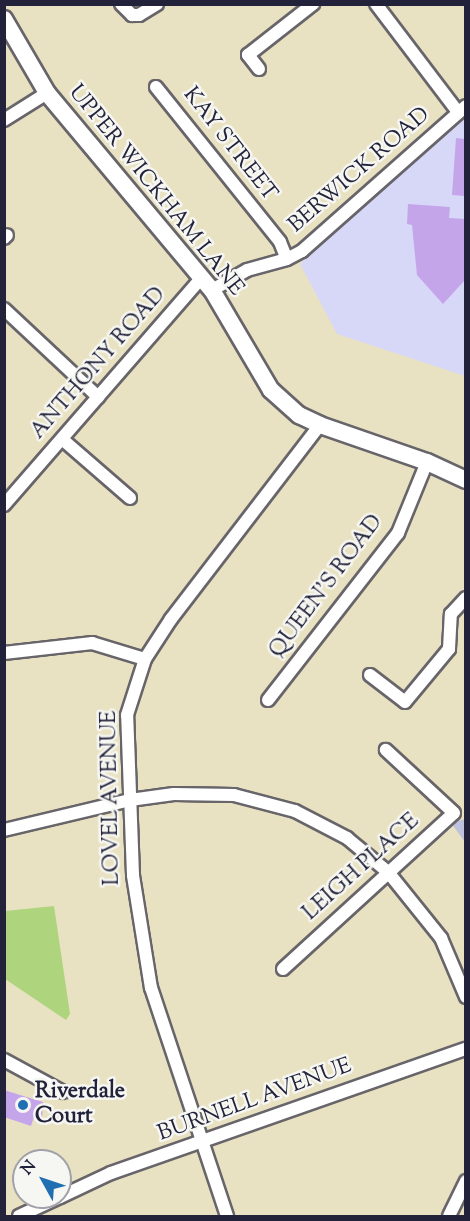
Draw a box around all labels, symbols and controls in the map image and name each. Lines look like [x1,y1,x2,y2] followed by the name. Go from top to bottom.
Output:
[62,80,248,302] street label: UPPER WICKHAM LANE
[176,83,282,207] street label: KAY STREET
[284,103,436,239] street label: BERWICK ROAD
[26,283,172,445] street label: ANTHONY ROAD
[265,510,389,664] street label: QUEEN'S ROAD
[97,710,127,886] street label: LOVEL AVENUE
[298,809,426,927] street label: LEIGH PLACE
[155,1054,355,1148] street label: BURNELL AVENUE
[35,1079,125,1130] place label: Riverdale Court
[16,1098,30,1112] marker: Riverdale Court
[12,1149,72,1209] north arrow
[16,1156,42,1181] text: N

